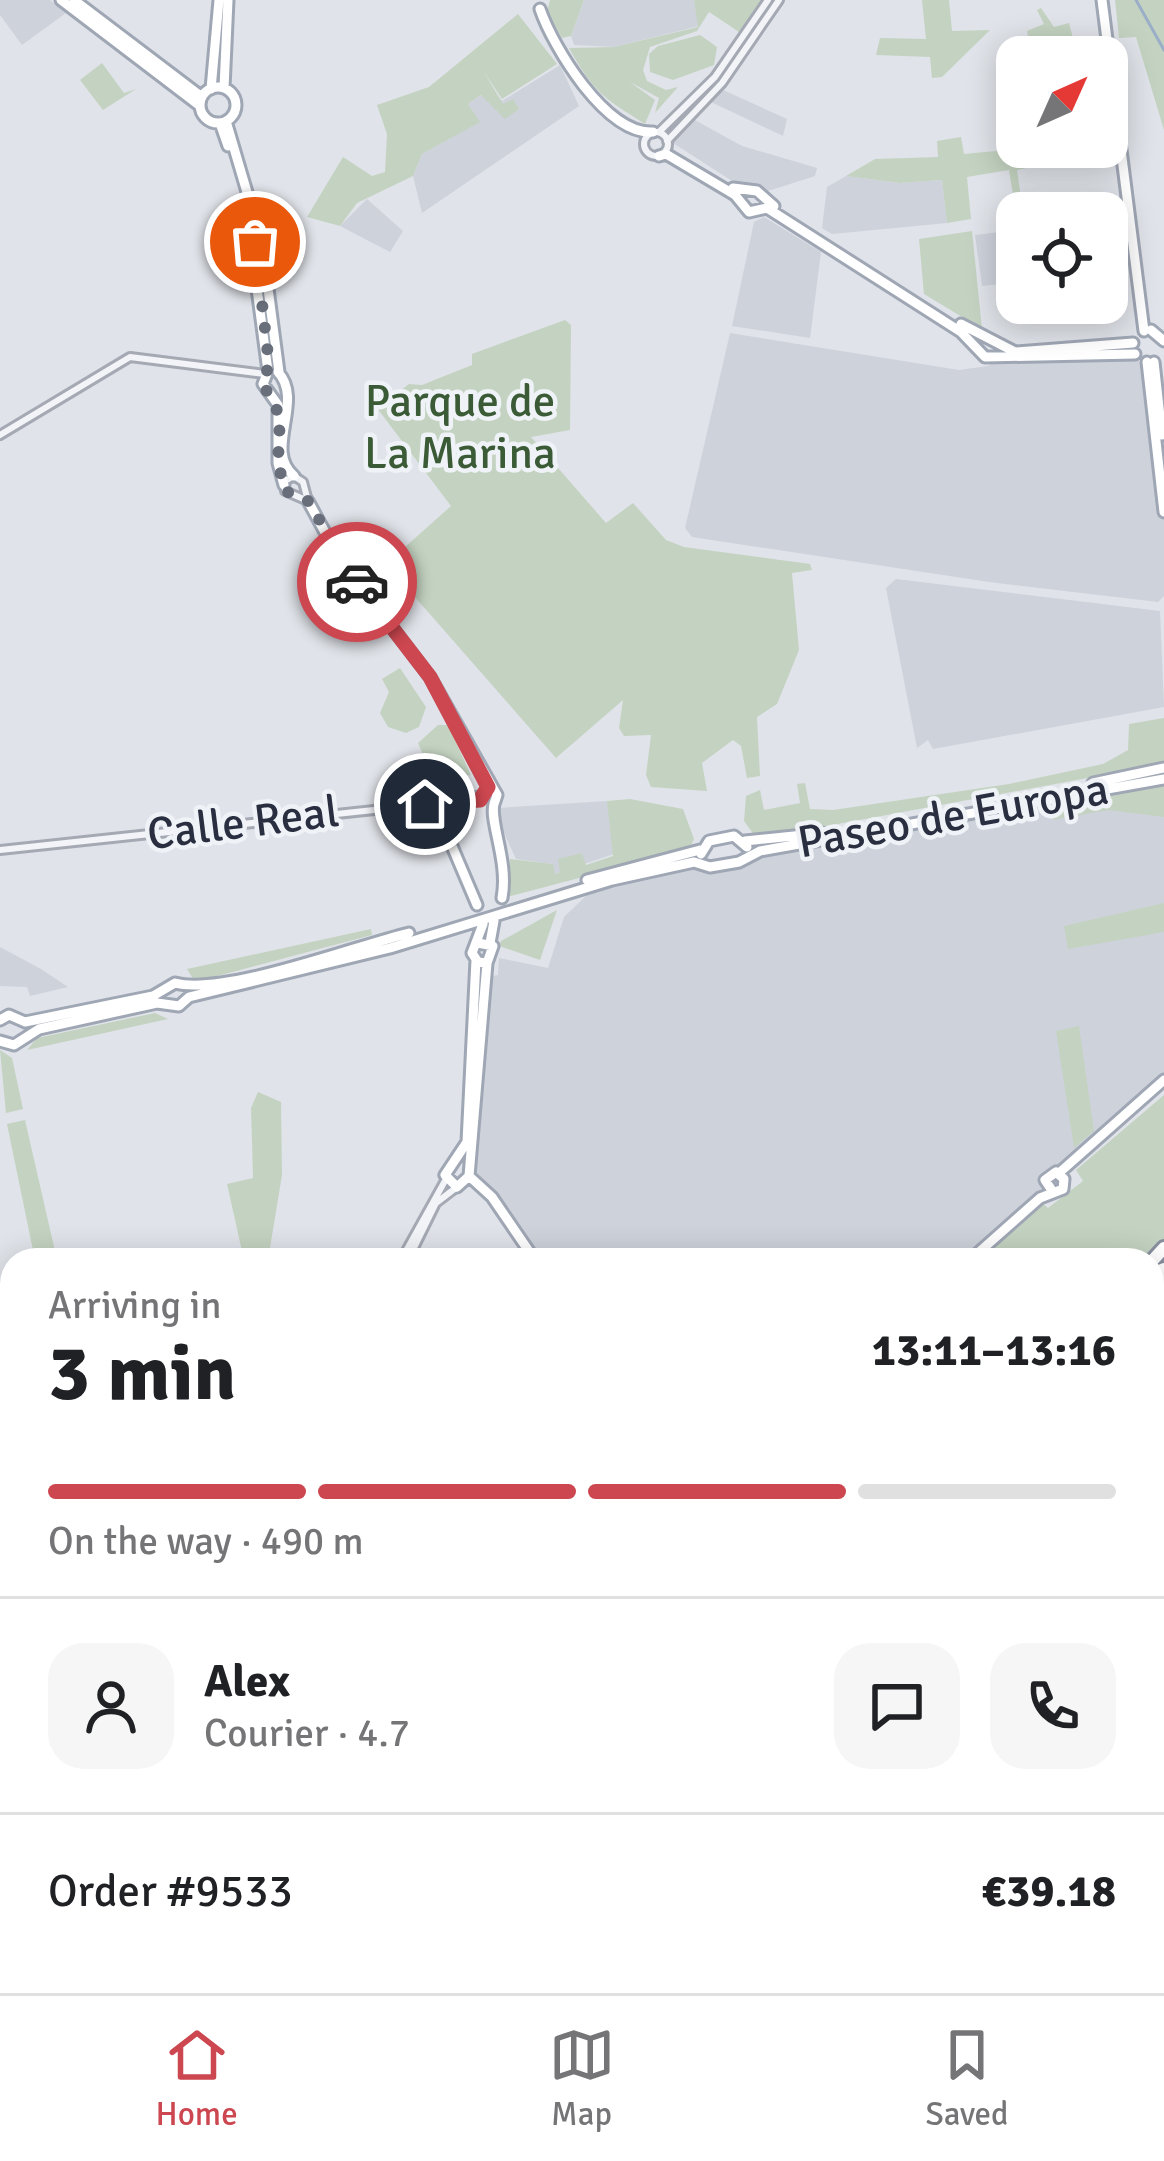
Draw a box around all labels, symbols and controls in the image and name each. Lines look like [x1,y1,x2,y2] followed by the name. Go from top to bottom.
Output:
[996,36,1128,168] north arrow
[996,36,1128,324] map controls
[204,191,306,293] pin
[996,192,1128,324] button: locate
[222,209,288,275] icon: bag
[364,374,556,481] park label: Parque de La Marina
[297,522,417,642] courier
[324,549,390,615] icon: car
[374,753,476,855] pin
[793,762,1113,870] street label: Paseo de Europa
[392,771,458,837] icon: home
[144,784,342,862] street label: Calle Real
[48,1281,222,1329] text: Arriving in
[872,1323,1116,1378] text: 13:11–13:16
[48,1326,236,1422] text: 3 min
[48,1517,364,1565] text: On the way · 490 m
[48,1643,174,1769] button: person
[834,1643,960,1769] button: chat
[990,1643,1116,1769] button: phone
[204,1654,290,1709] text: Alex
[204,1709,410,1757] text: Courier · 4.7
[48,1864,293,1919] text: Order #9533
[982,1864,1116,1919] text: €39.18
[155,2022,238,2135] tab: Home
[549,2022,615,2135] tab: Map
[925,2022,1009,2135] tab: Saved

